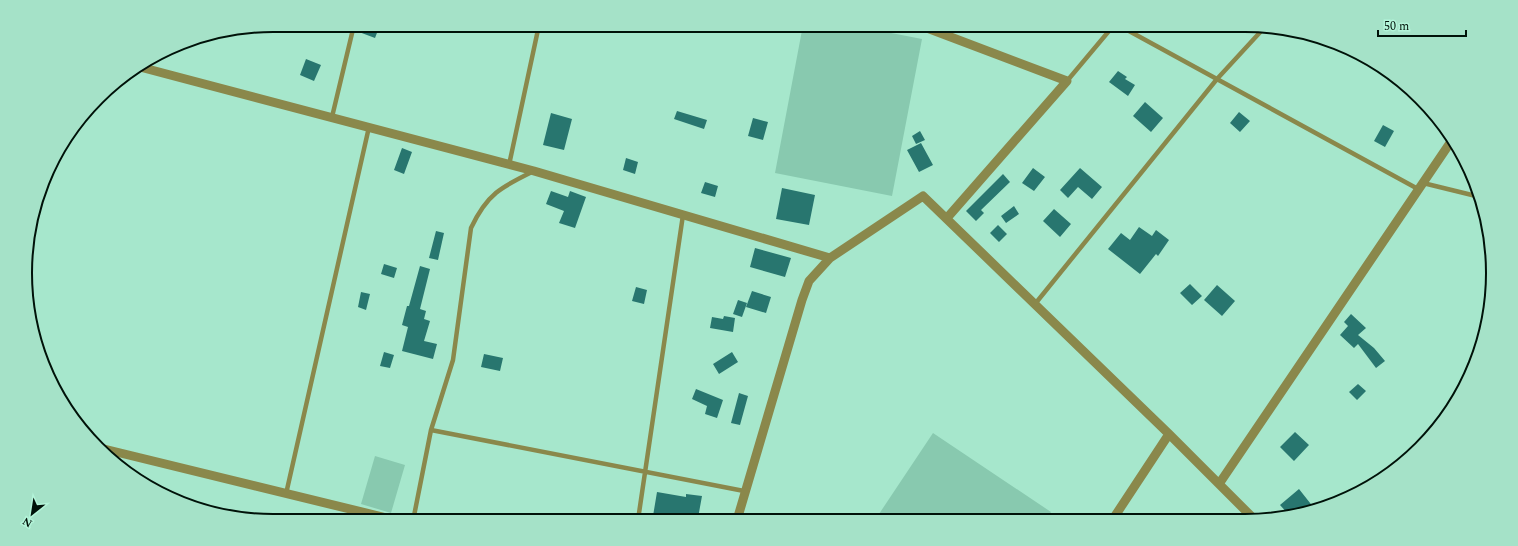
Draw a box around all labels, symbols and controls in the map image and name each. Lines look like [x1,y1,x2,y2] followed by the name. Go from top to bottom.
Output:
[1378,12,1466,38] scale bar
[1384,17,1409,36] text: 50 m
[12,494,52,534] north arrow
[19,513,35,532] text: N

